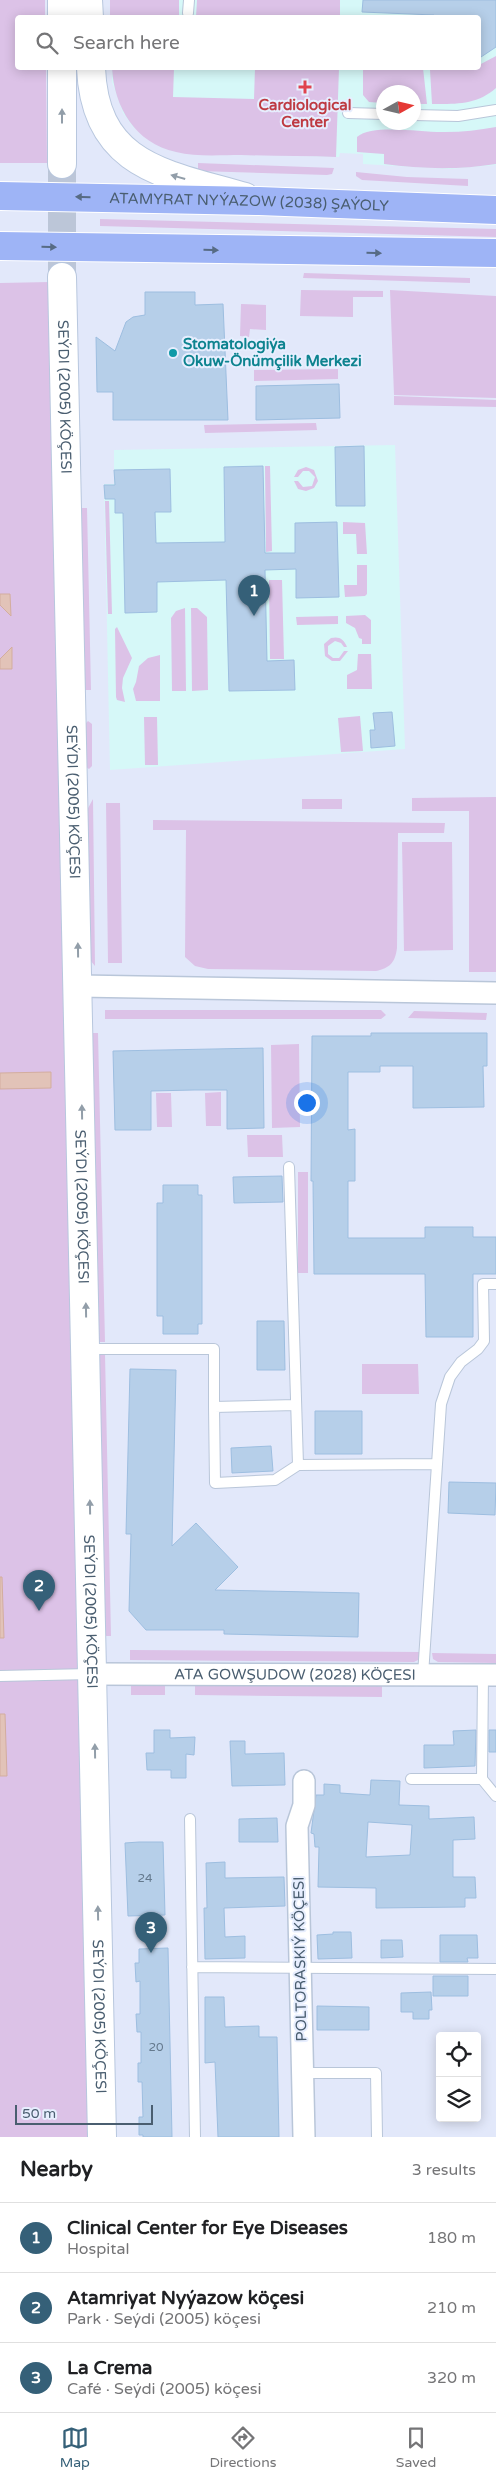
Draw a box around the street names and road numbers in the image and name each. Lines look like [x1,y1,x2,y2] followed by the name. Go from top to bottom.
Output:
[109,189,389,215] street label: ATAMYRAT NYÝAZOW (2038) ŞAÝOLY
[54,320,75,474] street label: SEÝDI (2005) KÖÇESI
[63,725,84,879] street label: SEÝDI (2005) KÖÇESI
[71,1130,93,1284] street label: SEÝDI (2005) KÖÇESI
[80,1534,101,1689] street label: SEÝDI (2005) KÖÇESI
[174,1665,416,1684] street label: ATA GOWŞUDOW (2028) KÖÇESI
[290,1876,310,2042] street label: POLTORASKIÝ KÖÇESI
[89,1939,110,2094] street label: SEÝDI (2005) KÖÇESI

